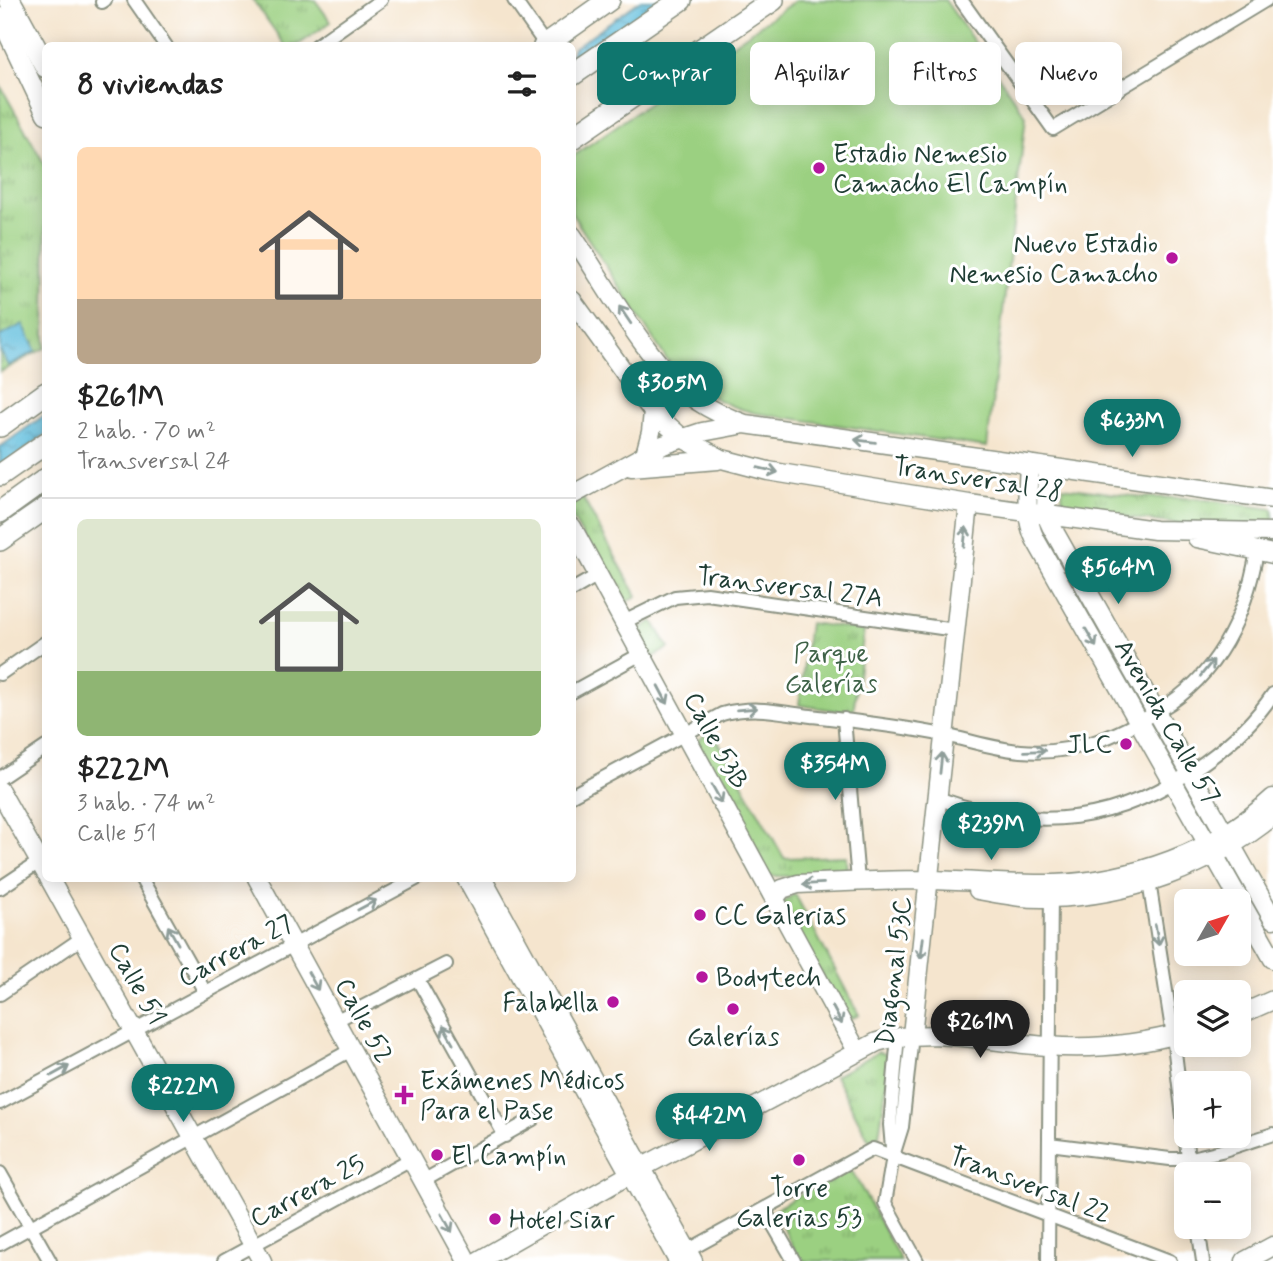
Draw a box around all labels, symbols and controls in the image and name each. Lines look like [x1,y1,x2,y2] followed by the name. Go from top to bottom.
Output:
[597,42,736,105] chip: Comprar
[750,42,875,105] chip: Alquilar
[889,42,1001,105] chip: Filtros
[1015,42,1122,105] chip: Nuevo
[77,65,224,104] text: 8 viviendas
[503,65,541,103] icon: filters
[833,138,1068,202] place label: Estadio Nemesio Camacho El Campín
[811,160,827,176] marker: Estadio Nemesio Camacho El Campín
[246,192,372,318] icon: home
[949,228,1158,292] place label: Nuevo Estadio Nemesio Camacho
[1164,250,1180,266] marker: Nuevo Estadio Nemesio Camacho
[618,306,632,325] one-way arrow
[623,362,721,421] pin: $305M
[637,369,707,399] text: $305M
[77,378,164,417] text: $261M
[1083,400,1181,459] pin: $633M
[1100,407,1164,437] text: $633M
[77,417,216,447] text: 2 hab. · 70 m²
[854,434,876,447] one-way arrow
[77,447,230,477] text: Transversal 24
[890,450,1065,510] street label: Transversal 28
[756,464,779,478] one-way arrow
[959,526,972,549] one-way arrow
[1069,546,1167,606] pin: $564M
[1081,554,1155,584] text: $564M
[695,560,885,616] street label: Transversal 27A
[246,564,372,690] icon: home
[1085,627,1098,648] one-way arrow
[1105,633,1227,811] street label: Avenida Calle 57
[785,638,877,702] park label: Parque Galerías
[1199,660,1215,678] one-way arrow
[657,684,670,705] one-way arrow
[675,686,756,796] street label: Calle 53B
[735,702,758,715] one-way arrow
[1067,729,1112,763] place label: JLC
[1118,736,1134,752] marker: JLC
[786,742,884,802] pin: $354M
[1023,744,1046,758] one-way arrow
[77,750,169,789] text: $222M
[800,750,870,780] text: $354M
[935,753,948,775] one-way arrow
[711,783,724,804] one-way arrow
[77,789,216,819] text: 3 hab. · 74 m²
[942,802,1040,862] pin: $239M
[958,810,1024,840] text: $239M
[77,819,156,849] text: Calle 51
[802,877,825,890] one-way arrow
[1174,889,1251,966] north arrow
[1174,889,1251,1239] map controls
[869,894,924,1048] street label: Diagonal 53C
[357,898,377,912] one-way arrow
[714,900,846,934] place label: CC Galerias
[173,907,299,996] street label: Carrera 27
[692,907,708,923] marker: CC Galerias
[1151,923,1164,946] one-way arrow
[166,926,180,946] one-way arrow
[100,936,173,1031] street label: Calle 51
[916,936,929,959] one-way arrow
[716,962,821,996] place label: Bodytech
[694,969,710,985] marker: Bodytech
[307,970,320,991] one-way arrow
[326,972,400,1070] street label: Calle 52
[1174,980,1251,1057] button: layers
[503,987,599,1021] place label: Falabella
[605,994,621,1010] marker: Falabella
[931,1000,1029,1060] pin: $261M
[725,1001,741,1017] marker: Galerías
[830,1005,844,1025] one-way arrow
[947,1008,1013,1038] text: $261M
[687,1021,779,1055] place label: Galerías
[441,1024,455,1044] one-way arrow
[49,1063,69,1077] one-way arrow
[134,1064,232,1124] pin: $222M
[420,1065,624,1129] place label: Exámenes Médicos Para el Pase
[1174,1071,1251,1148] button: +
[148,1072,218,1102] text: $222M
[394,1085,414,1105] marker: Exámenes Médicos Para el Pase
[660,1094,758,1153] pin: $442M
[672,1101,746,1131] text: $442M
[943,1139,1115,1232] street label: Transversal 22
[451,1140,566,1174] place label: El Campín
[244,1147,372,1236] street label: Carrera 25
[429,1147,445,1163] marker: El Campín
[791,1152,807,1168] marker: Torre Galerias 53
[1174,1162,1251,1239] button: −
[736,1172,862,1236] place label: Torre Galerias 53
[509,1204,615,1238] place label: Hotel Siar
[487,1211,503,1227] marker: Hotel Siar
[440,1213,454,1233] one-way arrow

